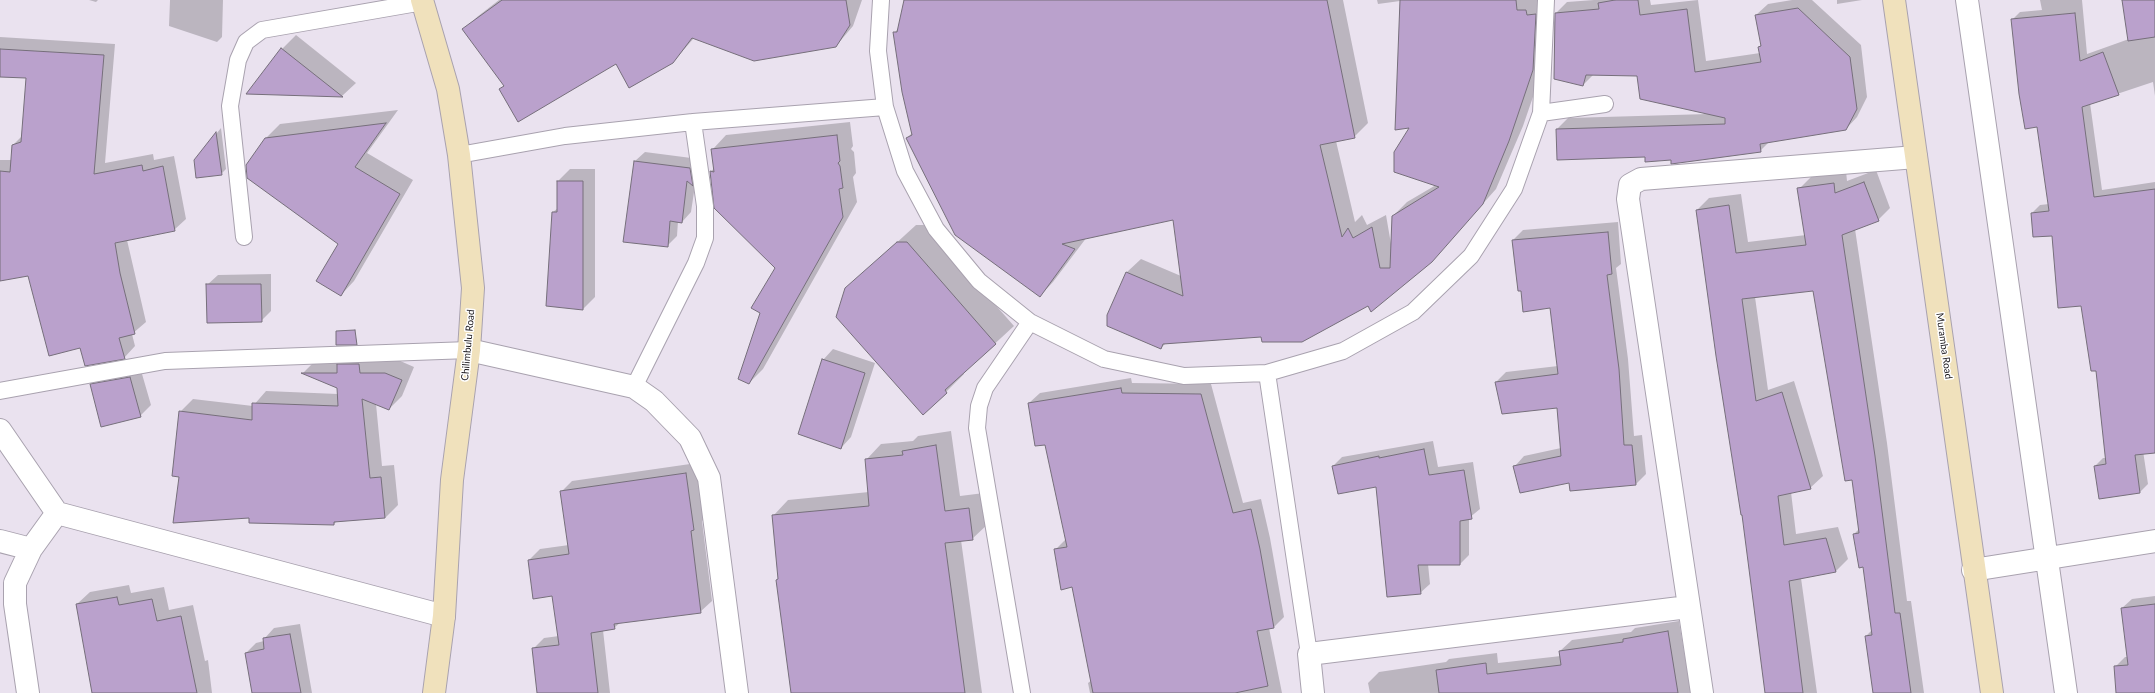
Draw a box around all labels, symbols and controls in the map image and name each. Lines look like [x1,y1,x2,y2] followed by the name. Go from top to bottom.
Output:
[459,309,477,381] street label: Chilimbulu Road
[1933,312,1955,380] street label: Muramba Road

